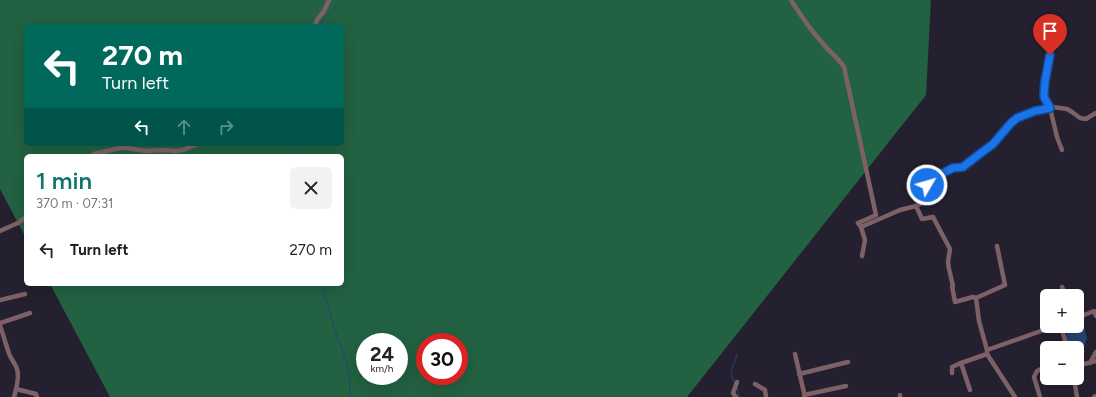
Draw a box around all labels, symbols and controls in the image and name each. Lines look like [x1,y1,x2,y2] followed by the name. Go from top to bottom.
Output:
[1033,14,1067,55] pin
[1039,20,1061,42] icon: arrive
[102,38,183,72] text: 270 m
[36,40,88,92] icon: left
[102,72,169,94] text: Turn left
[131,116,153,138] icon: left
[173,116,195,138] icon: ahead
[215,116,237,138] icon: right
[906,164,948,206] position arrow
[36,166,92,195] text: 1 min
[290,167,332,209] button: close
[36,196,113,211] text: 370 m · 07:31
[36,239,58,261] icon: left
[70,241,128,259] text: Turn left
[289,241,332,259] text: 270 m
[1040,289,1084,385] map controls
[1040,289,1084,333] button: +
[416,333,468,385] speed limit sign: 30
[1040,341,1084,385] button: −
[370,342,394,366] text: 24
[371,362,393,375] text: km/h

